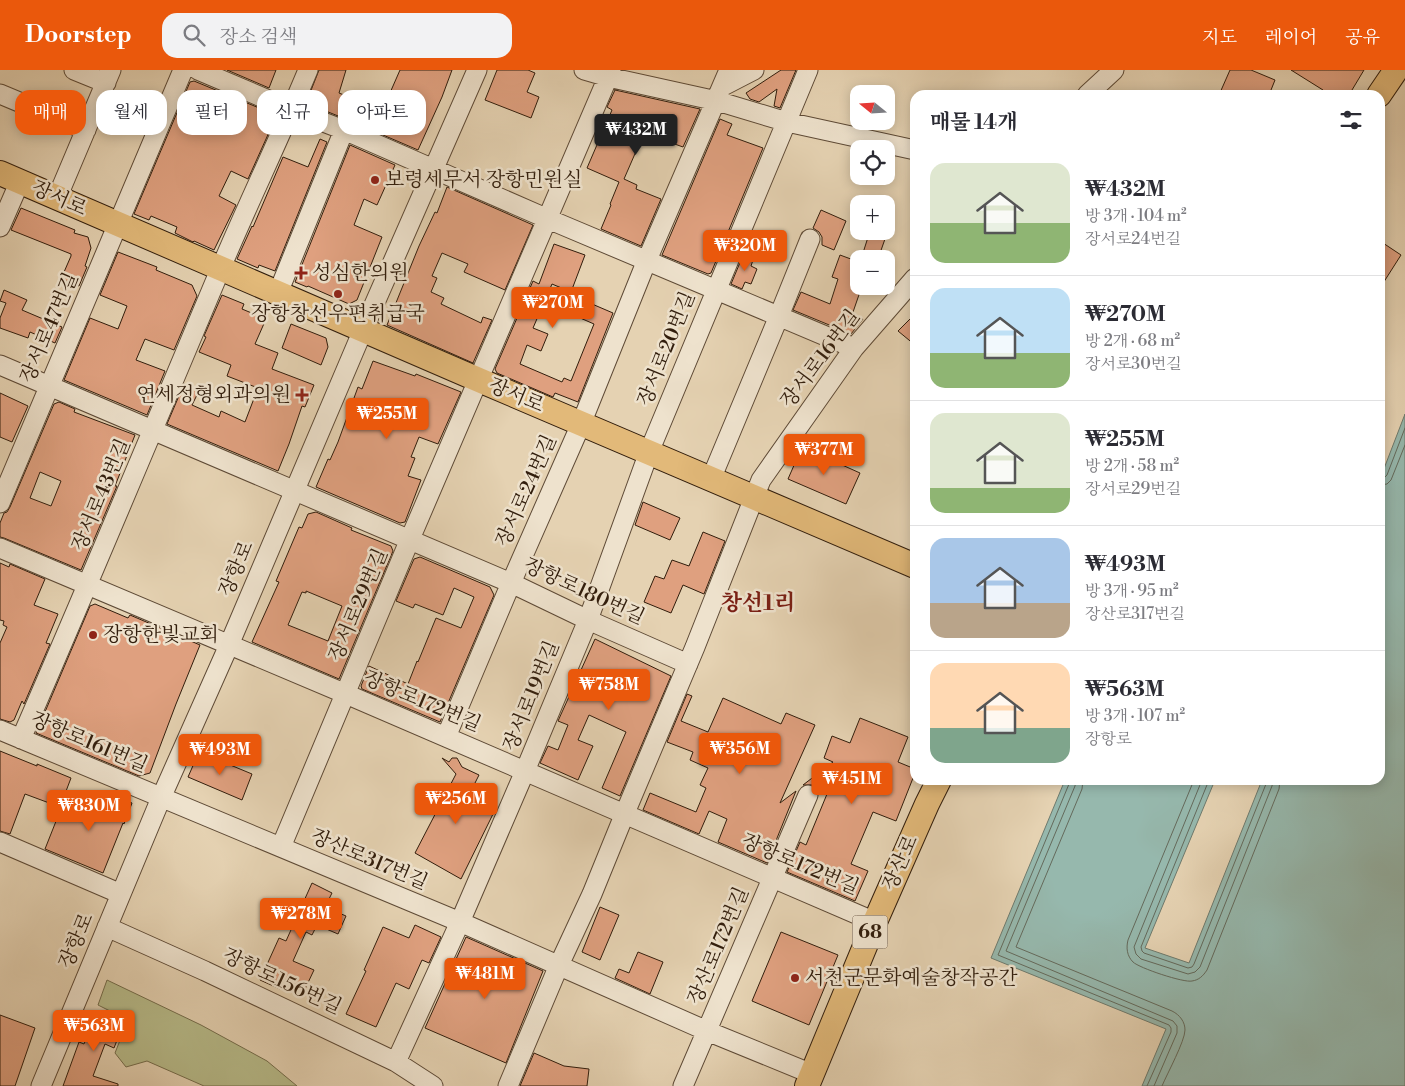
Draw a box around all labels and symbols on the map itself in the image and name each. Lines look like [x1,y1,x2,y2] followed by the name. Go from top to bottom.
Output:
[850,85,895,130] north arrow
[601,114,671,156] pin: ₩432M
[385,168,582,193] place label: 보령세무서 장항민원실
[369,174,381,186] marker: 보령세무서 장항민원실
[27,176,91,222] street label: 장서로
[710,230,780,272] pin: ₩320M
[312,261,409,286] place label: 성심한의원
[294,266,308,280] marker: 성심한의원
[15,269,85,387] street label: 장서로47번길
[518,286,588,329] pin: ₩270M
[332,288,344,300] marker: 장항창선우편취급국
[633,288,701,410] street label: 장서로20번길
[251,302,425,327] place label: 장항창선우편취급국
[776,305,866,413] street label: 장서로16번길
[484,373,548,419] street label: 장서로
[136,383,291,408] place label: 연세정형외과의원
[295,388,309,402] marker: 연세정형외과의원
[352,398,422,440] pin: ₩255M
[491,431,563,551] street label: 장서로24번길
[789,434,859,476] pin: ₩377M
[67,435,137,555] street label: 장서로43번길
[214,537,260,601] street label: 장항로
[324,545,394,665] street label: 장서로29번길
[520,553,648,631] street label: 장항로180번길
[721,590,795,617] district label: 창선1리
[103,623,219,648] place label: 장항한빛교회
[87,629,99,641] marker: 장항한빛교회
[499,637,565,755] street label: 장서로19번길
[359,666,485,738] street label: 장항로172번길
[574,668,644,711] pin: ₩758M
[27,707,151,779] street label: 장항로161번길
[705,732,775,775] pin: ₩356M
[185,734,255,776] pin: ₩493M
[817,762,887,805] pin: ₩451M
[421,782,491,825] pin: ₩256M
[54,790,124,832] pin: ₩830M
[307,824,431,896] street label: 장산로317번길
[737,829,863,901] street label: 장항로172번길
[878,831,924,895] street label: 장산로
[683,883,755,1009] street label: 장산로172번길
[266,898,336,940] pin: ₩278M
[54,909,100,973] street label: 장항로
[852,916,888,949] road number: 68
[219,944,345,1020] street label: 장항로156번길
[450,958,520,1000] pin: ₩481M
[805,966,1018,991] place label: 서천군문화예술창작공간
[789,972,801,984] marker: 서천군문화예술창작공간
[59,1010,129,1052] pin: ₩563M

